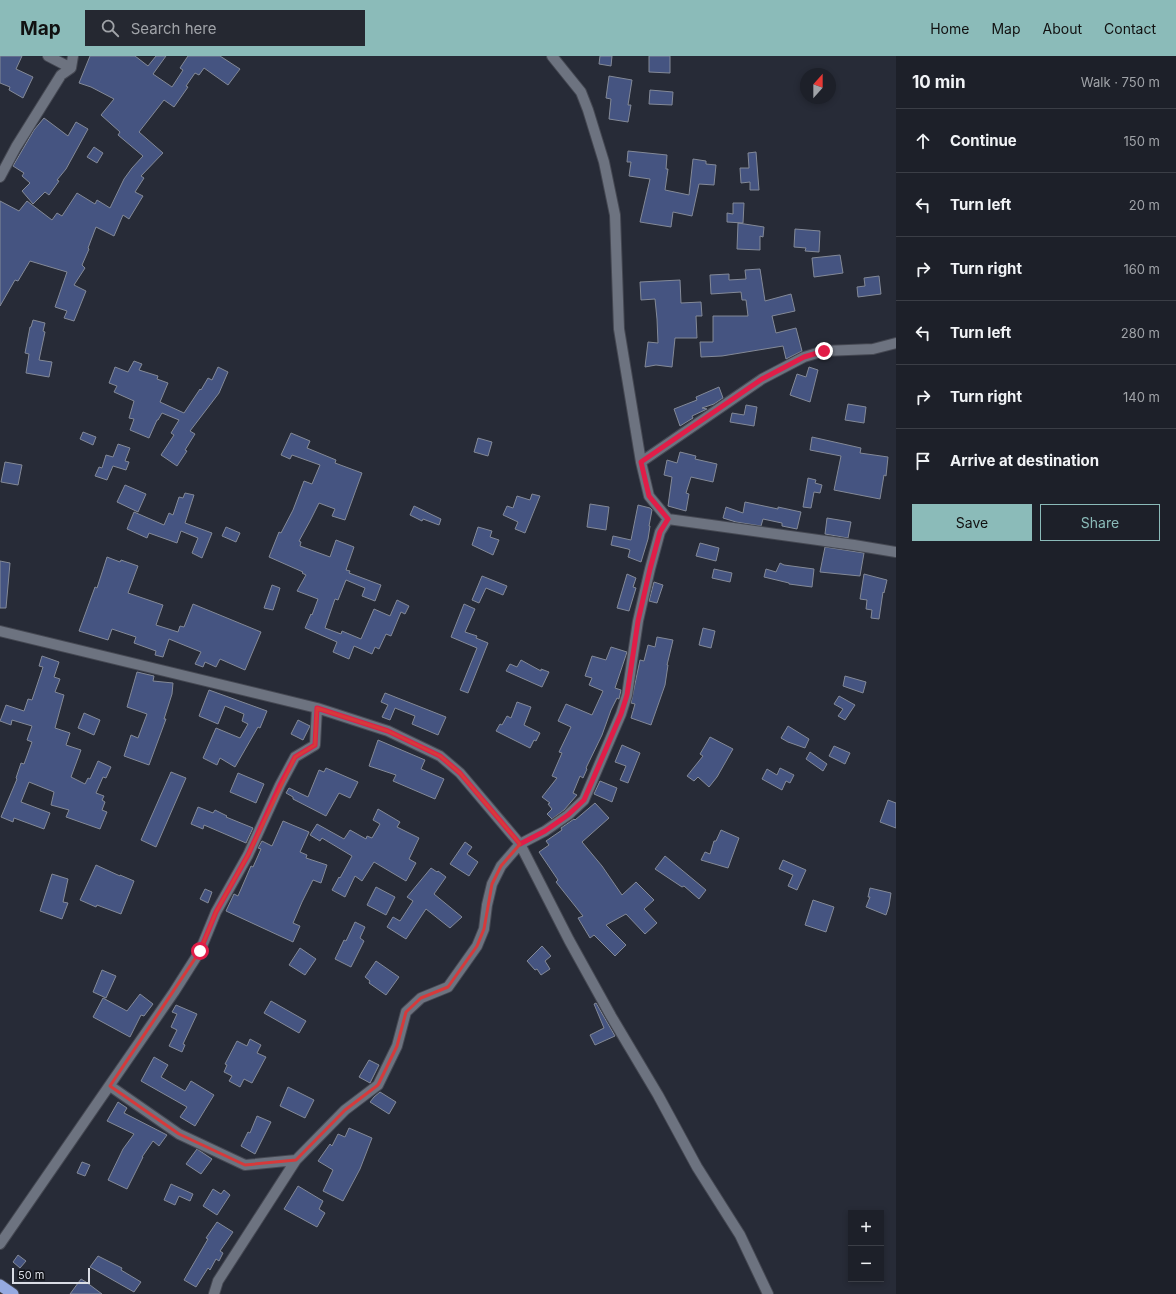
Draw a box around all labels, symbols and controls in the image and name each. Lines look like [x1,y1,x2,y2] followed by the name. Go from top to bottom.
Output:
[85,10,365,46] search box
[20,17,61,40] text: Map
[99,17,121,39] icon: search
[131,19,216,38] text: Search here
[930,20,969,37] text: Home
[991,20,1021,37] text: Map
[1043,20,1082,37] text: About
[1104,20,1156,37] text: Contact
[800,68,836,104] north arrow
[912,72,966,92] text: 10 min
[1081,74,1160,90] text: Walk · 750 m
[912,130,934,152] icon: ahead
[950,131,1017,150] text: Continue
[1124,133,1160,149] text: 150 m
[912,194,934,216] icon: left
[950,195,1011,214] text: Turn left
[1129,197,1160,213] text: 20 m
[912,258,934,280] icon: right
[950,259,1022,278] text: Turn right
[1123,261,1160,277] text: 160 m
[912,322,934,344] icon: left
[950,323,1011,342] text: Turn left
[1121,325,1160,341] text: 280 m
[815,342,833,360] route end
[912,386,934,408] icon: right
[950,387,1022,406] text: Turn right
[1123,389,1160,405] text: 140 m
[912,450,934,472] icon: arrive
[950,451,1099,470] text: Arrive at destination
[912,504,1032,541] button: Save
[1040,504,1160,541] button: Share
[191,942,209,960] route start
[848,1210,884,1282] map controls
[848,1210,884,1246] button: +
[848,1246,884,1282] button: −
[12,1266,90,1285] scale bar
[18,1268,44,1282] text: 50 m

